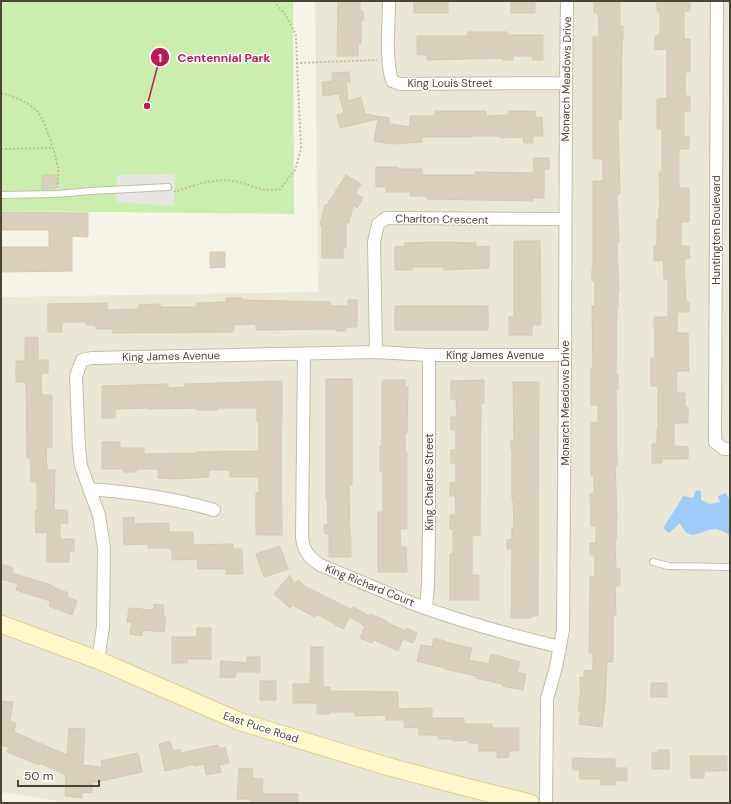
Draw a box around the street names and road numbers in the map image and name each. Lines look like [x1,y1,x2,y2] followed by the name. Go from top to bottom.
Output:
[558,16,574,142] street label: Monarch Meadows Drive
[407,76,493,90] street label: King Louis Street
[709,175,723,285] street label: Huntington Boulevard
[395,211,489,227] street label: Charlton Crescent
[558,340,572,466] street label: Monarch Meadows Drive
[122,348,220,364] street label: King James Avenue
[446,348,544,362] street label: King James Avenue
[422,433,436,531] street label: King Charles Street
[323,561,417,609] street label: King Richard Court
[222,708,301,746] street label: East Puce Road

